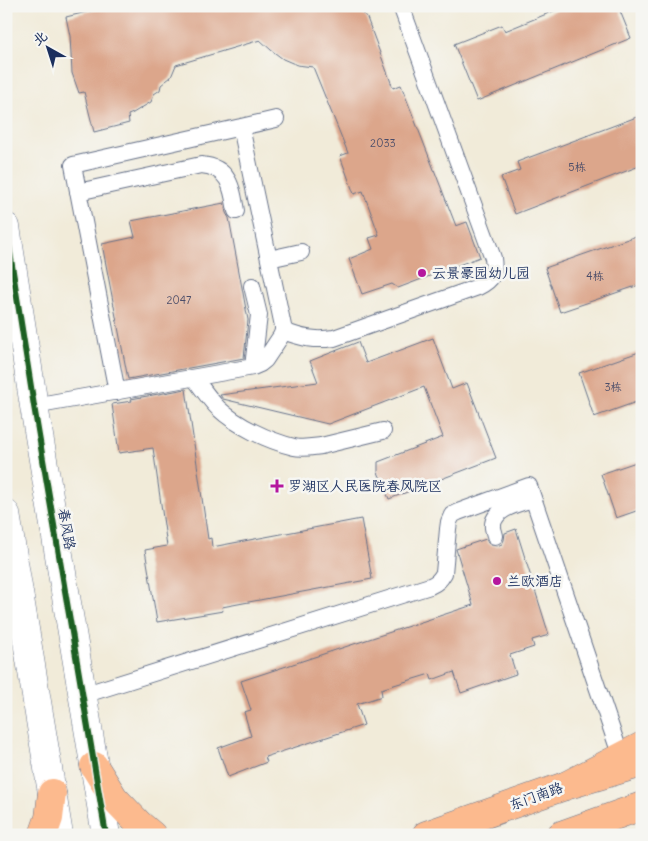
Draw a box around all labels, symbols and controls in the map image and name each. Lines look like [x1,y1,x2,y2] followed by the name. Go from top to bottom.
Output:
[22,22,72,72] north arrow
[29,26,51,49] text: 北
[370,136,396,150] house number: 2033
[568,160,586,174] house number: 5栋
[432,264,530,282] place label: 云景豪园幼儿园
[416,267,428,279] marker: 云景豪园幼儿园
[586,269,604,283] house number: 4栋
[167,293,192,307] house number: 2047
[604,380,622,394] house number: 3栋
[288,477,442,495] place label: 罗湖区人民医院春风院区
[270,479,284,493] marker: 罗湖区人民医院春风院区
[54,507,80,551] street label: 春风路
[507,572,563,590] place label: 兰欧酒店
[491,575,503,587] marker: 兰欧酒店
[507,778,565,814] street label: 东门南路

